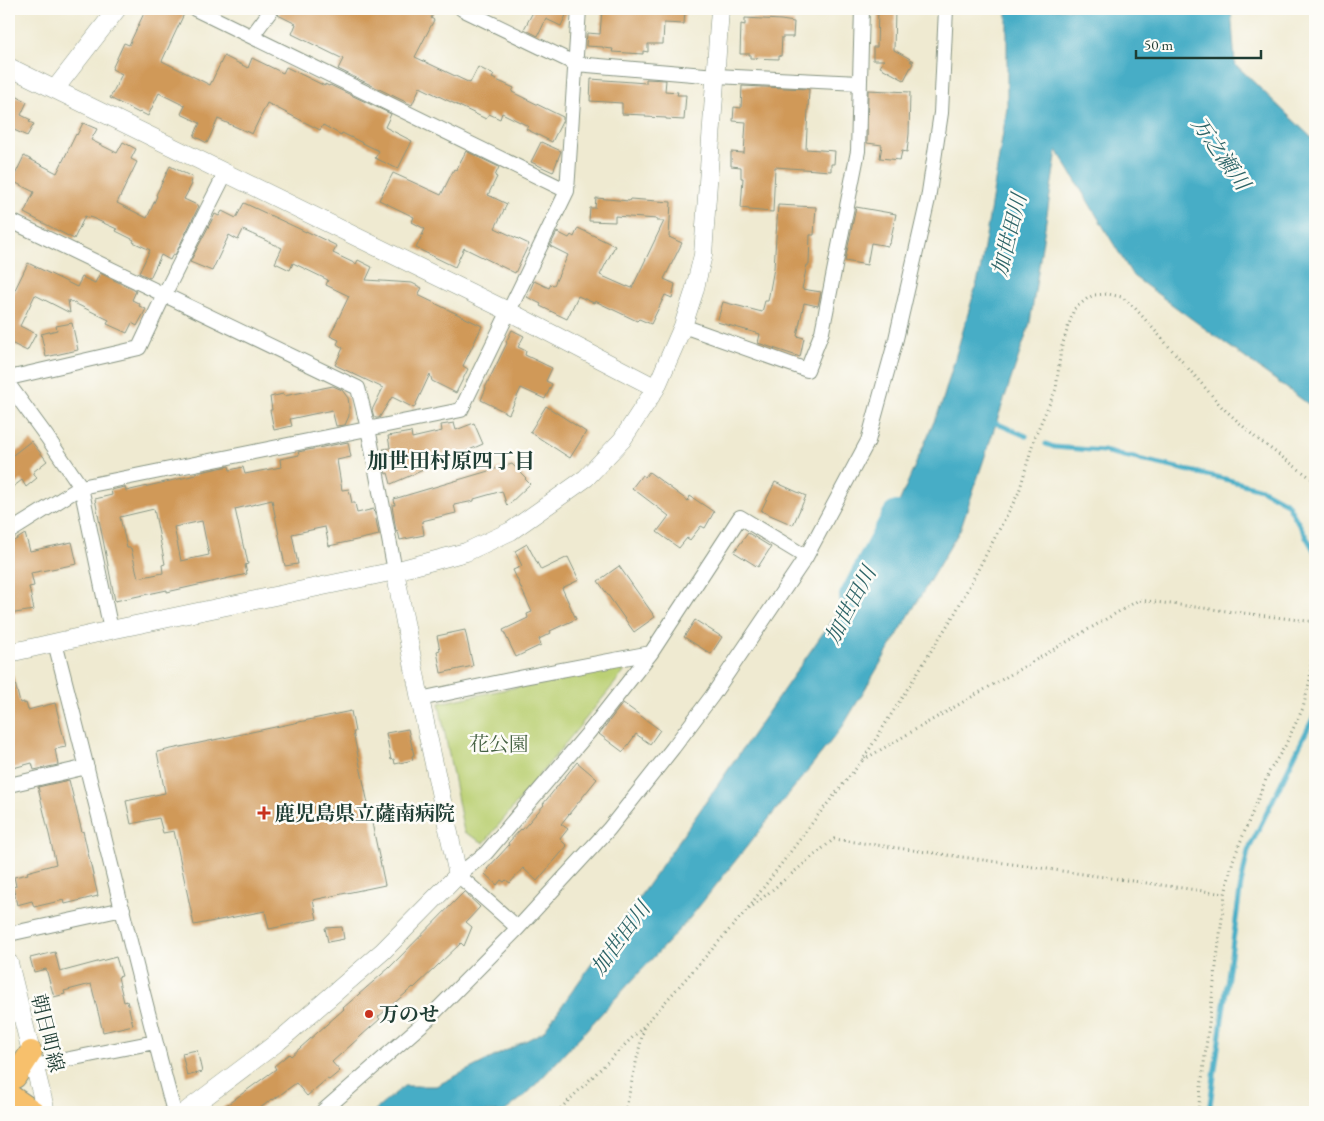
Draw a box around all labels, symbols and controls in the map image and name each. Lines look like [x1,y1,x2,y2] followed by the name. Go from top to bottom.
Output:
[1136,28,1262,60] scale bar
[1144,35,1173,54] text: 50 m
[1186,111,1257,197] water label: 万之瀬川
[986,189,1033,279] water label: 加世田川
[367,447,535,474] district label: 加世田村原四丁目
[818,560,883,648] water label: 加世田川
[469,731,529,757] park label: 花公園
[275,800,455,826] place label: 鹿児島県立薩南病院
[257,806,271,820] marker: 鹿児島県立薩南病院
[584,894,657,980] water label: 加世田川
[26,991,70,1075] street label: 朝日町線
[379,1001,439,1027] place label: 万のせ
[363,1008,375,1020] marker: 万のせ

